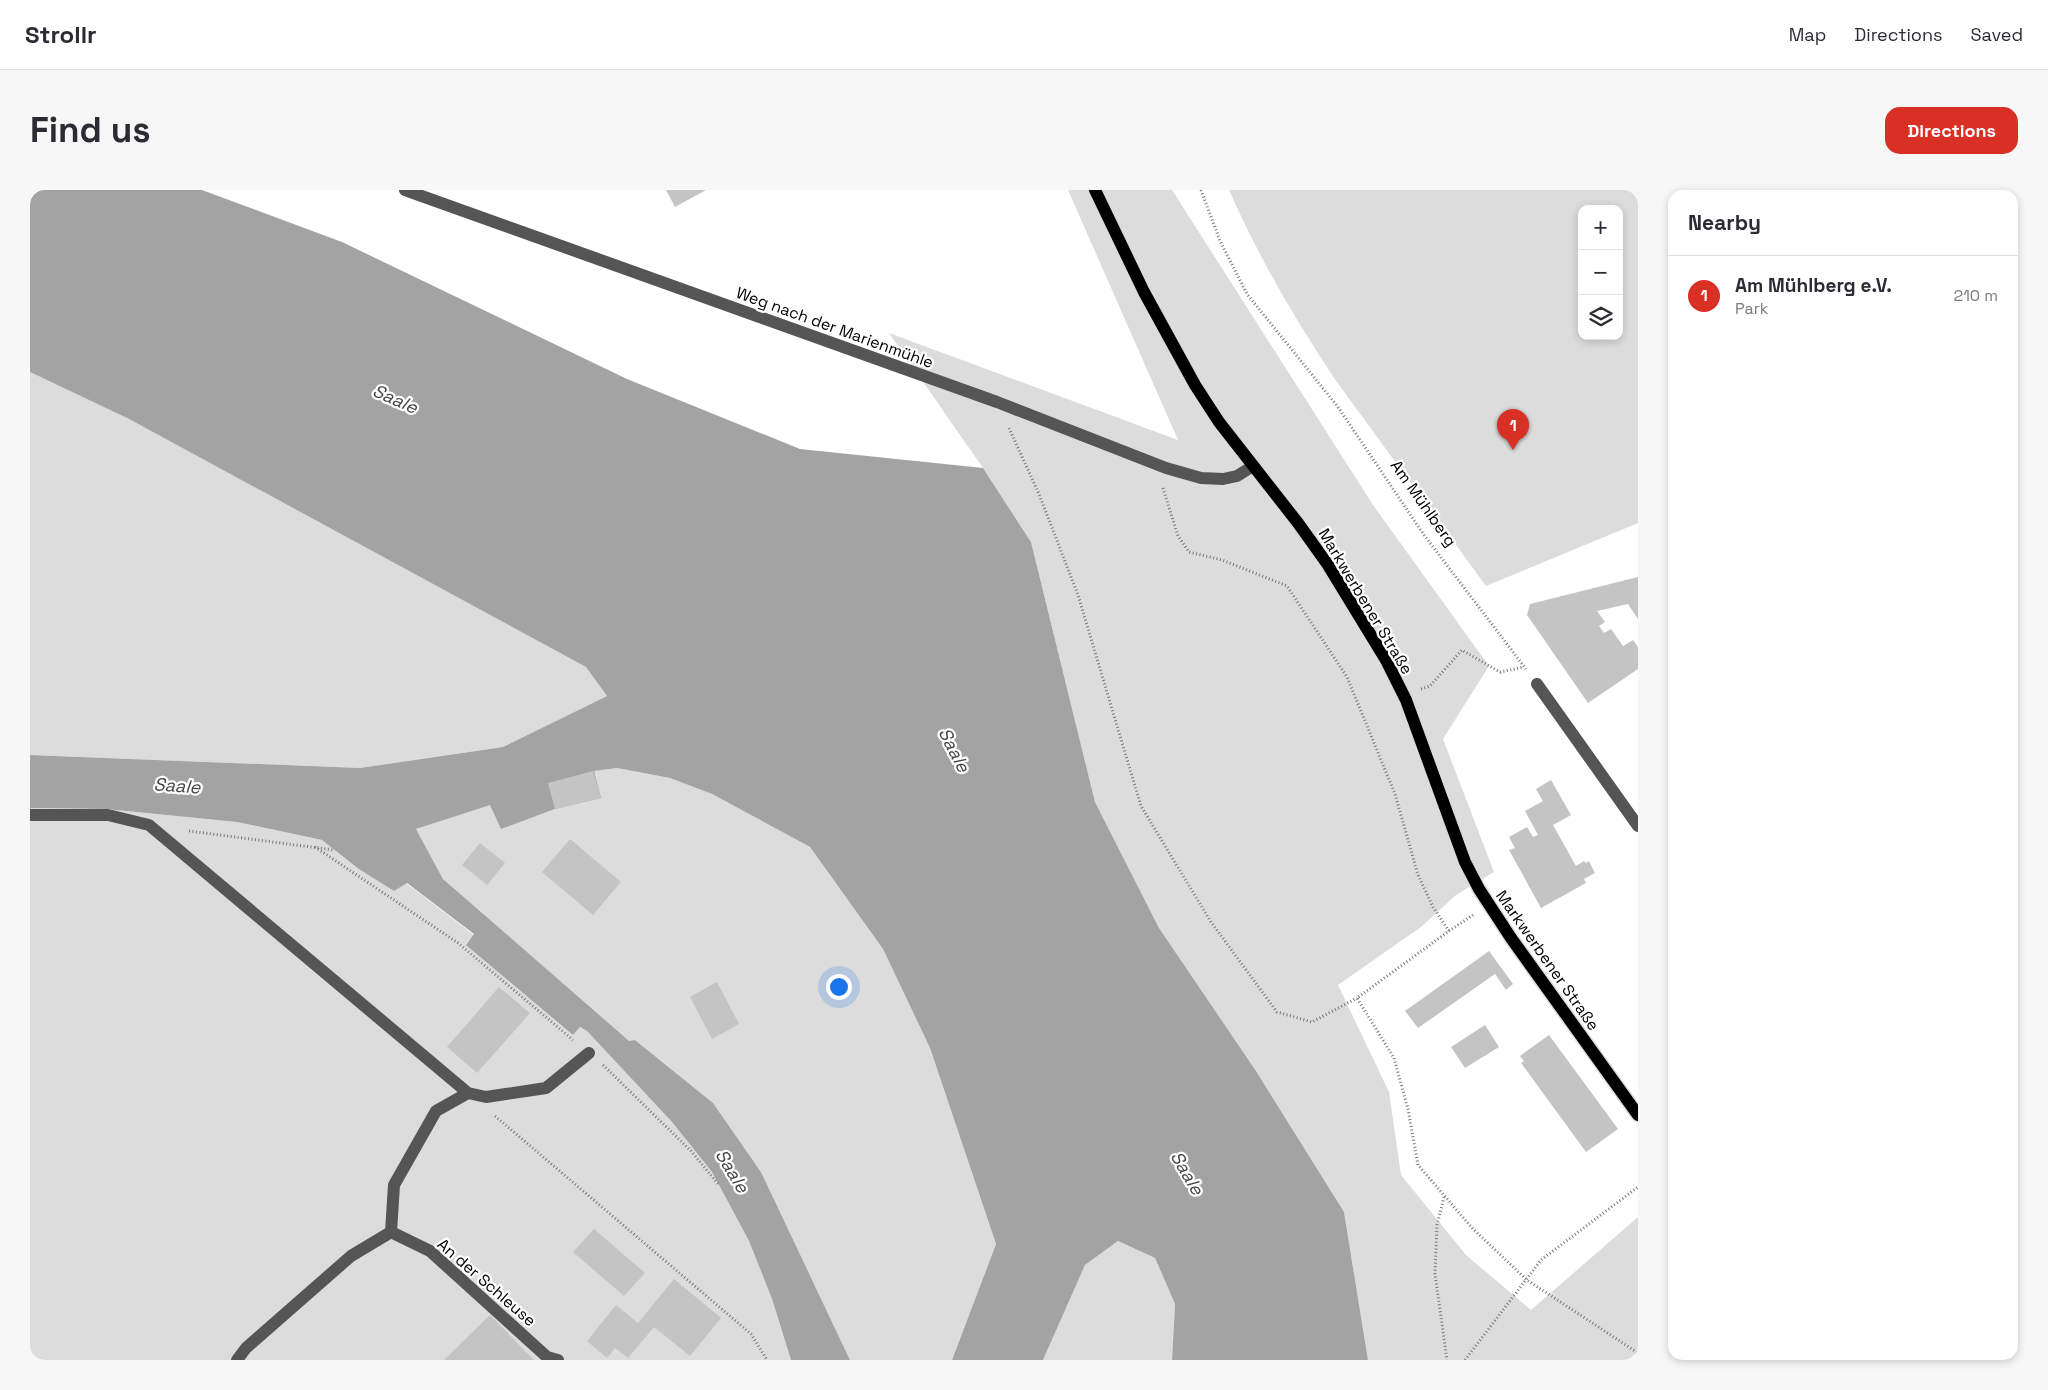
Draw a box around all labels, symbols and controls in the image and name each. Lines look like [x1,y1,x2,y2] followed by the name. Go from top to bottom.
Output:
[25,19,97,50] text: Strollr
[1789,23,1826,46] text: Map
[1854,23,1943,46] text: Directions
[1971,23,2023,46] text: Saved
[1885,107,2018,154] button: Directions
[30,108,151,152] text: Find us
[1578,205,1623,340] map controls
[1578,205,1623,250] button: +
[1688,209,1761,236] text: Nearby
[1578,250,1623,295] button: −
[1735,273,1892,298] text: Am Mühlberg e.V.
[733,282,936,373] street label: Weg nach der Marienmühle
[1700,285,1708,306] text: 1
[1954,285,1998,306] text: 210 m
[1578,295,1623,340] button: layers
[1735,298,1768,319] text: Park
[369,379,422,419] water label: Saale
[1497,409,1529,450] pin: 1
[1386,456,1461,551] street label: Am Mühlberg
[1314,524,1417,678] street label: Markwerbener Straße
[934,724,976,777] water label: Saale
[153,772,203,799] water label: Saale
[1491,886,1604,1035] street label: Markwerbener Straße
[826,974,852,1000] your location
[711,1145,755,1198] water label: Saale
[1166,1147,1210,1200] water label: Saale
[433,1234,540,1331] street label: An der Schleuse

